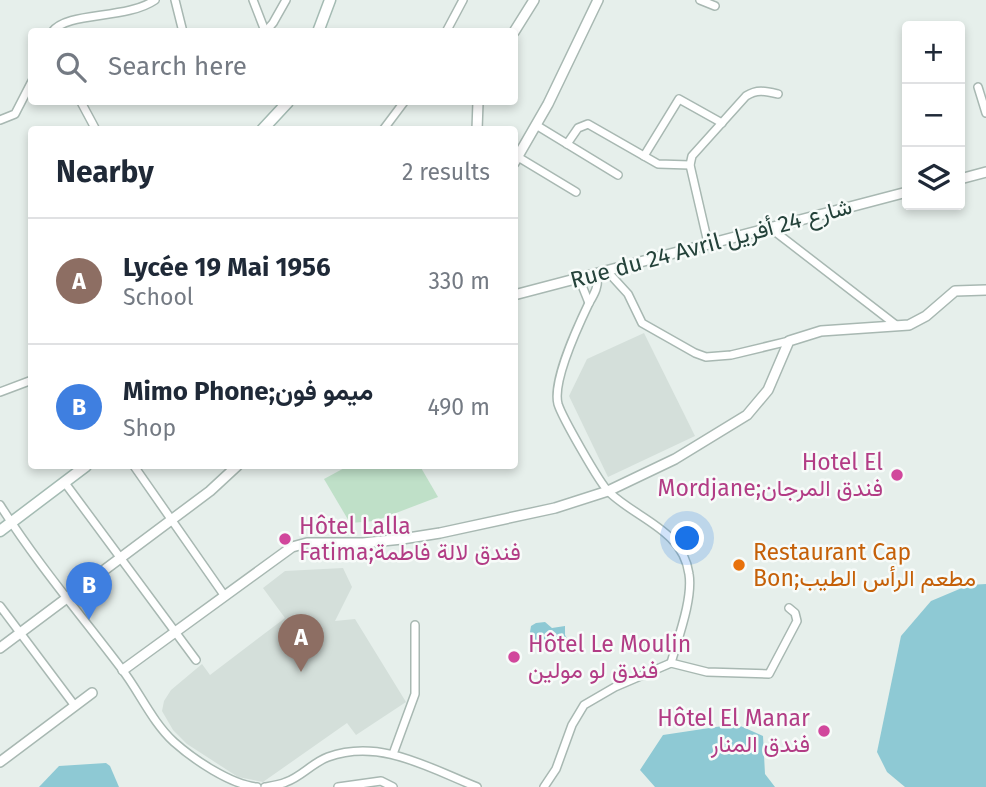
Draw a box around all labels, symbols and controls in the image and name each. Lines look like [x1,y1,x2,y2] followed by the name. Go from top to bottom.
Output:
[902,21,965,210] map controls
[902,21,965,84] button: +
[28,28,518,105] search box
[52,48,90,86] icon: search
[108,51,247,82] text: Search here
[902,84,965,147] button: −
[902,147,965,210] button: layers
[56,154,154,190] text: Nearby
[402,158,490,186] text: 2 results
[567,192,855,296] street label: Rue du 24 Avril شارع 24 أفريل
[123,252,331,283] text: Lycée 19 Mai 1956
[72,267,86,295] text: A
[428,267,490,295] text: 330 m
[123,283,194,311] text: School
[123,376,373,407] text: Mimo Phone;ميمو فون
[72,393,86,421] text: B
[428,393,490,421] text: 490 m
[123,414,176,442] text: Shop
[657,448,883,503] place label: Hotel El Mordjane;فندق المرجان
[889,467,905,483] marker: Hotel El Mordjane;فندق المرجان
[299,512,521,566] place label: Hôtel Lalla Fatima;فندق لالة فاطمة
[670,521,704,555] your location
[277,531,293,547] marker: Hôtel Lalla Fatima;فندق لالة فاطمة
[753,538,976,593] place label: Restaurant Cap Bon;مطعم الرأس الطيب
[731,557,747,573] marker: Restaurant Cap Bon;مطعم الرأس الطيب
[66,562,112,620] pin: B
[278,614,324,672] pin: A
[528,630,691,685] place label: Hôtel Le Moulin فندق لو مولين
[506,649,522,665] marker: Hôtel Le Moulin فندق لو مولين
[657,704,810,759] place label: Hôtel El Manar فندق المنار
[816,723,832,739] marker: Hôtel El Manar فندق المنار

